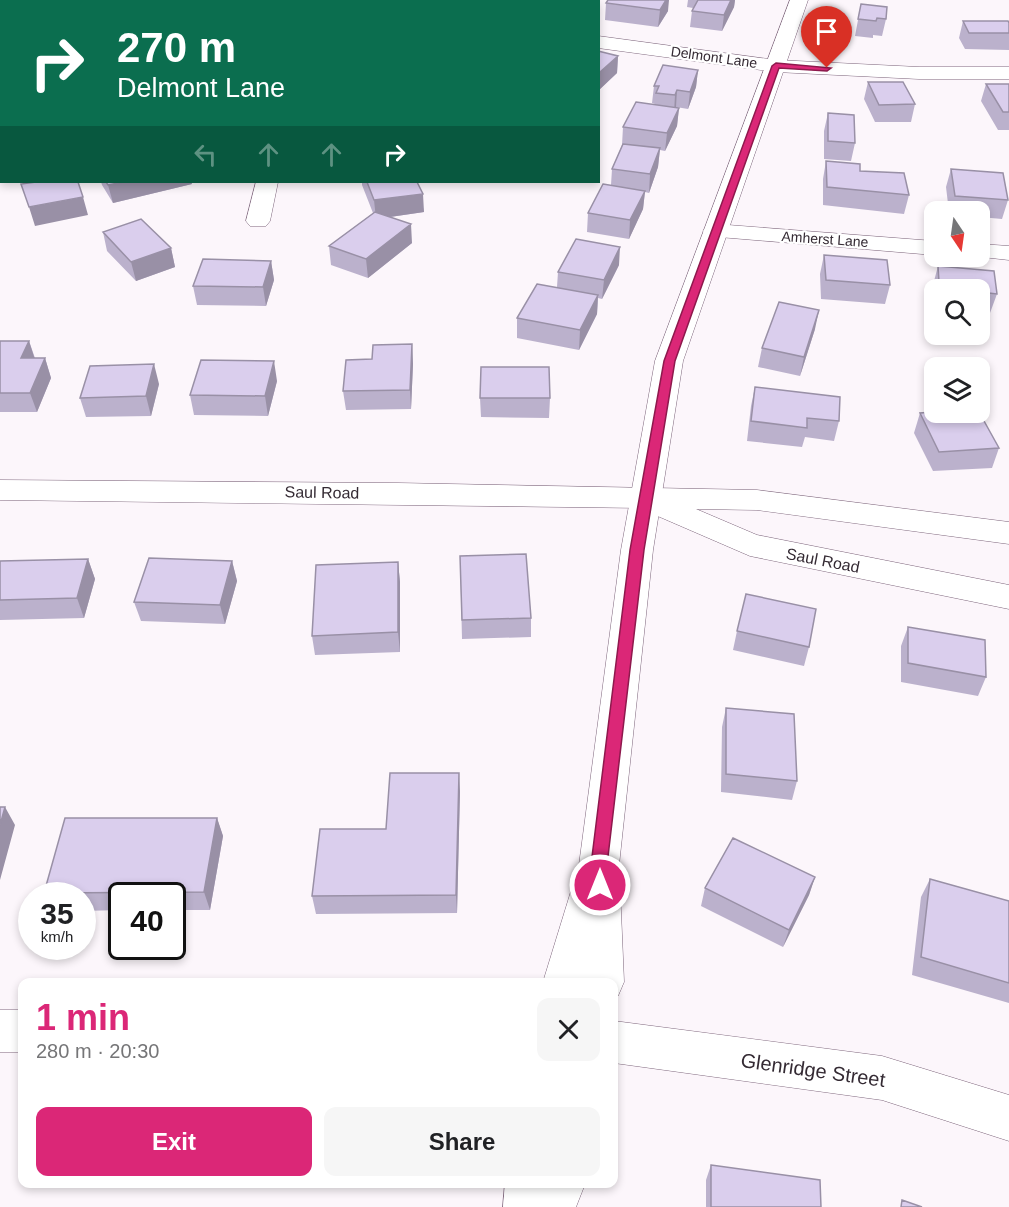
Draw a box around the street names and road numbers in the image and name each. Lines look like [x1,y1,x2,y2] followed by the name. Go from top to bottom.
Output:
[670,43,758,71] street label: Delmont Lane
[781,228,869,250] street label: Amherst Lane
[284,483,359,502] street label: Saul Road
[785,545,861,576] street label: Saul Road
[739,1049,887,1091] street label: Glenridge Street

